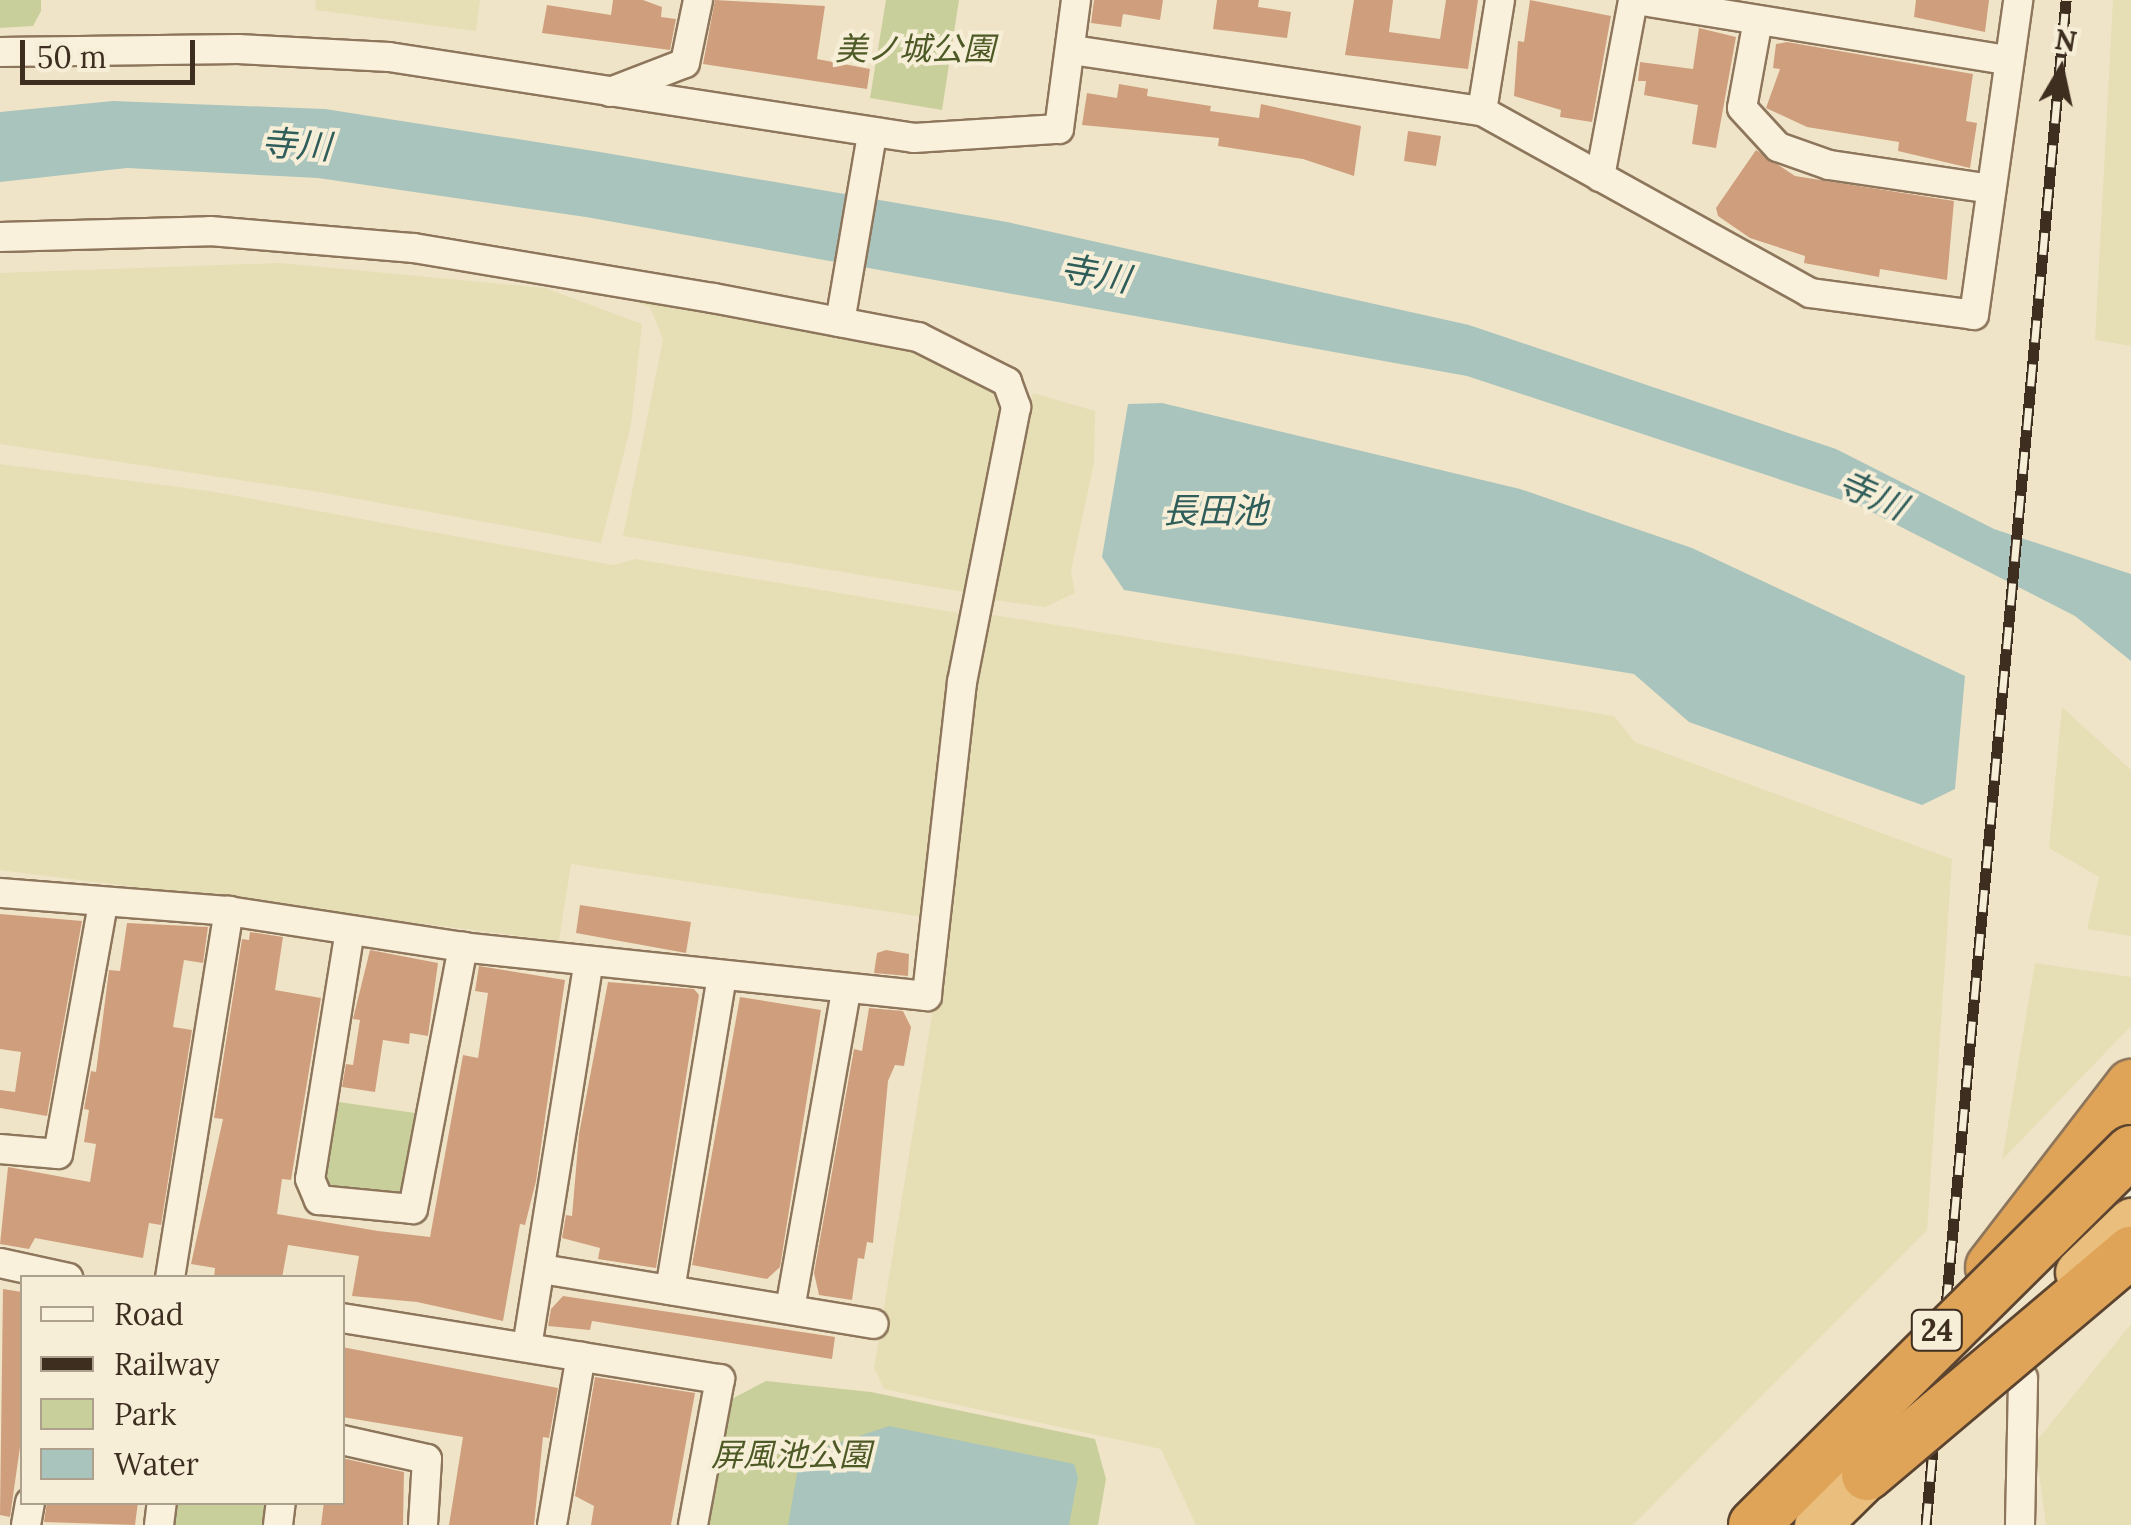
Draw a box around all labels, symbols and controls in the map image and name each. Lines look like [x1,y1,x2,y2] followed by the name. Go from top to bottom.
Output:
[25,20,200,82] scale bar
[2011,20,2111,120] north arrow
[2052,21,2079,60] text: N
[835,30,995,68] park label: 美ノ城公園
[37,38,107,76] text: 50 m
[260,122,332,168] water label: 寺川
[1057,247,1133,301] water label: 寺川
[1831,462,1913,528] water label: 寺川
[1163,490,1267,532] water label: 長田池
[20,1275,345,1505] legend
[114,1295,184,1333] text: Road
[1910,1305,1964,1355] road number: 24
[114,1345,220,1383] text: Railway
[114,1395,176,1433] text: Park
[711,1436,871,1474] park label: 屏風池公園
[114,1445,199,1483] text: Water

